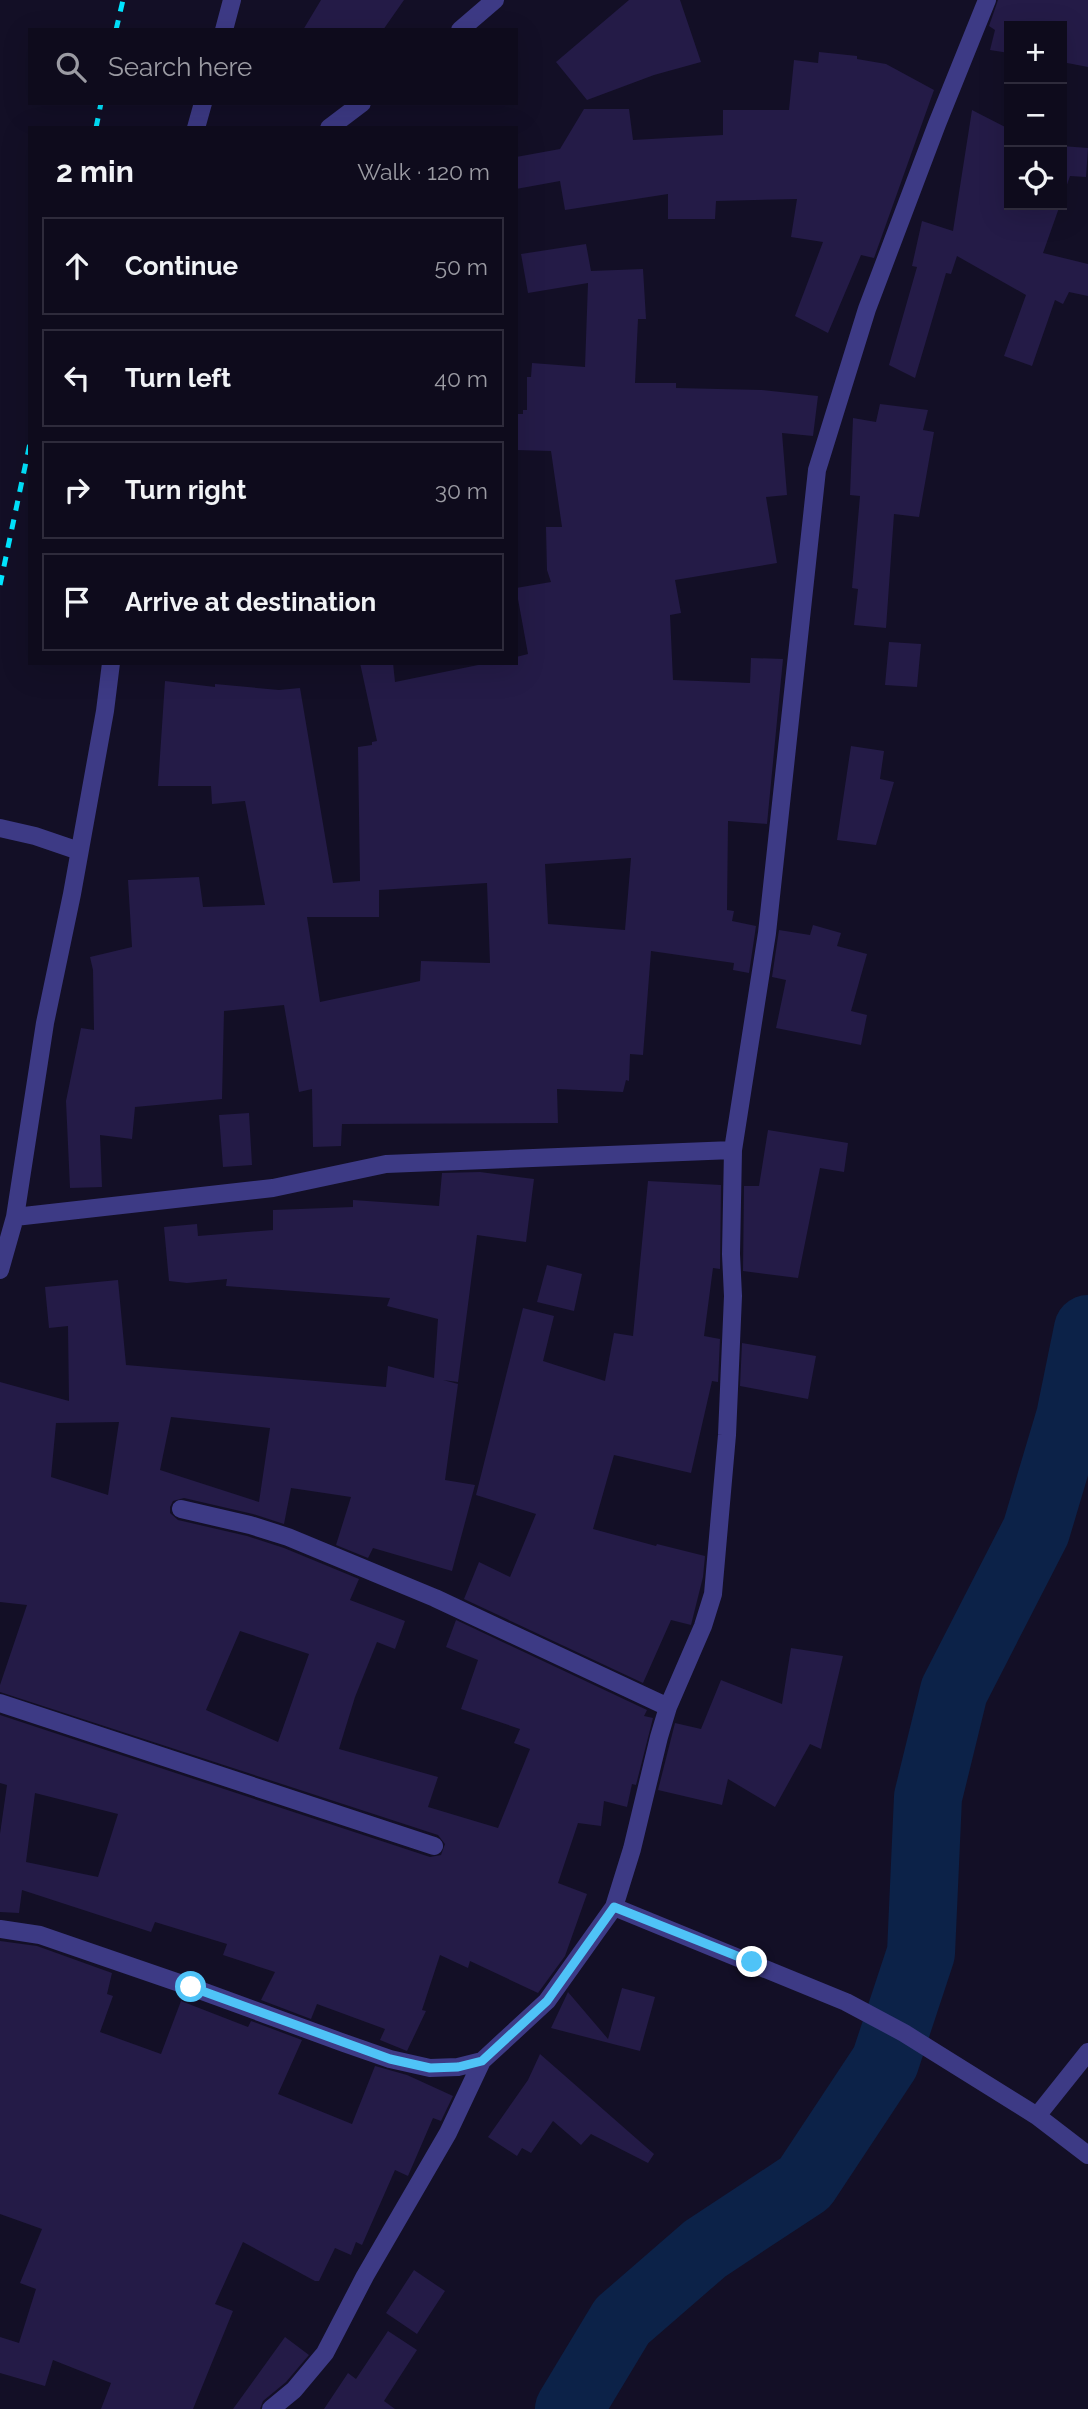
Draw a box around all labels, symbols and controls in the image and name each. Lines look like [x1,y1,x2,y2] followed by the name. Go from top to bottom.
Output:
[1004,21,1067,210] map controls
[1004,21,1067,84] button: +
[28,28,518,105] search box
[52,48,90,86] icon: search
[108,52,252,82] text: Search here
[1004,84,1067,147] button: −
[1004,147,1067,210] button: locate
[56,154,134,189] text: 2 min
[357,158,490,185] text: Walk · 120 m
[58,247,96,285] icon: ahead
[125,251,238,281] text: Continue
[434,253,488,280] text: 50 m
[58,359,96,397] icon: left
[125,363,231,393] text: Turn left
[434,365,488,392] text: 40 m
[58,471,96,509] icon: right
[125,475,246,505] text: Turn right
[435,477,488,504] text: 30 m
[58,583,96,621] icon: arrive
[125,587,376,617] text: Arrive at destination
[736,1946,767,1977] route end
[175,1971,206,2002] route start

